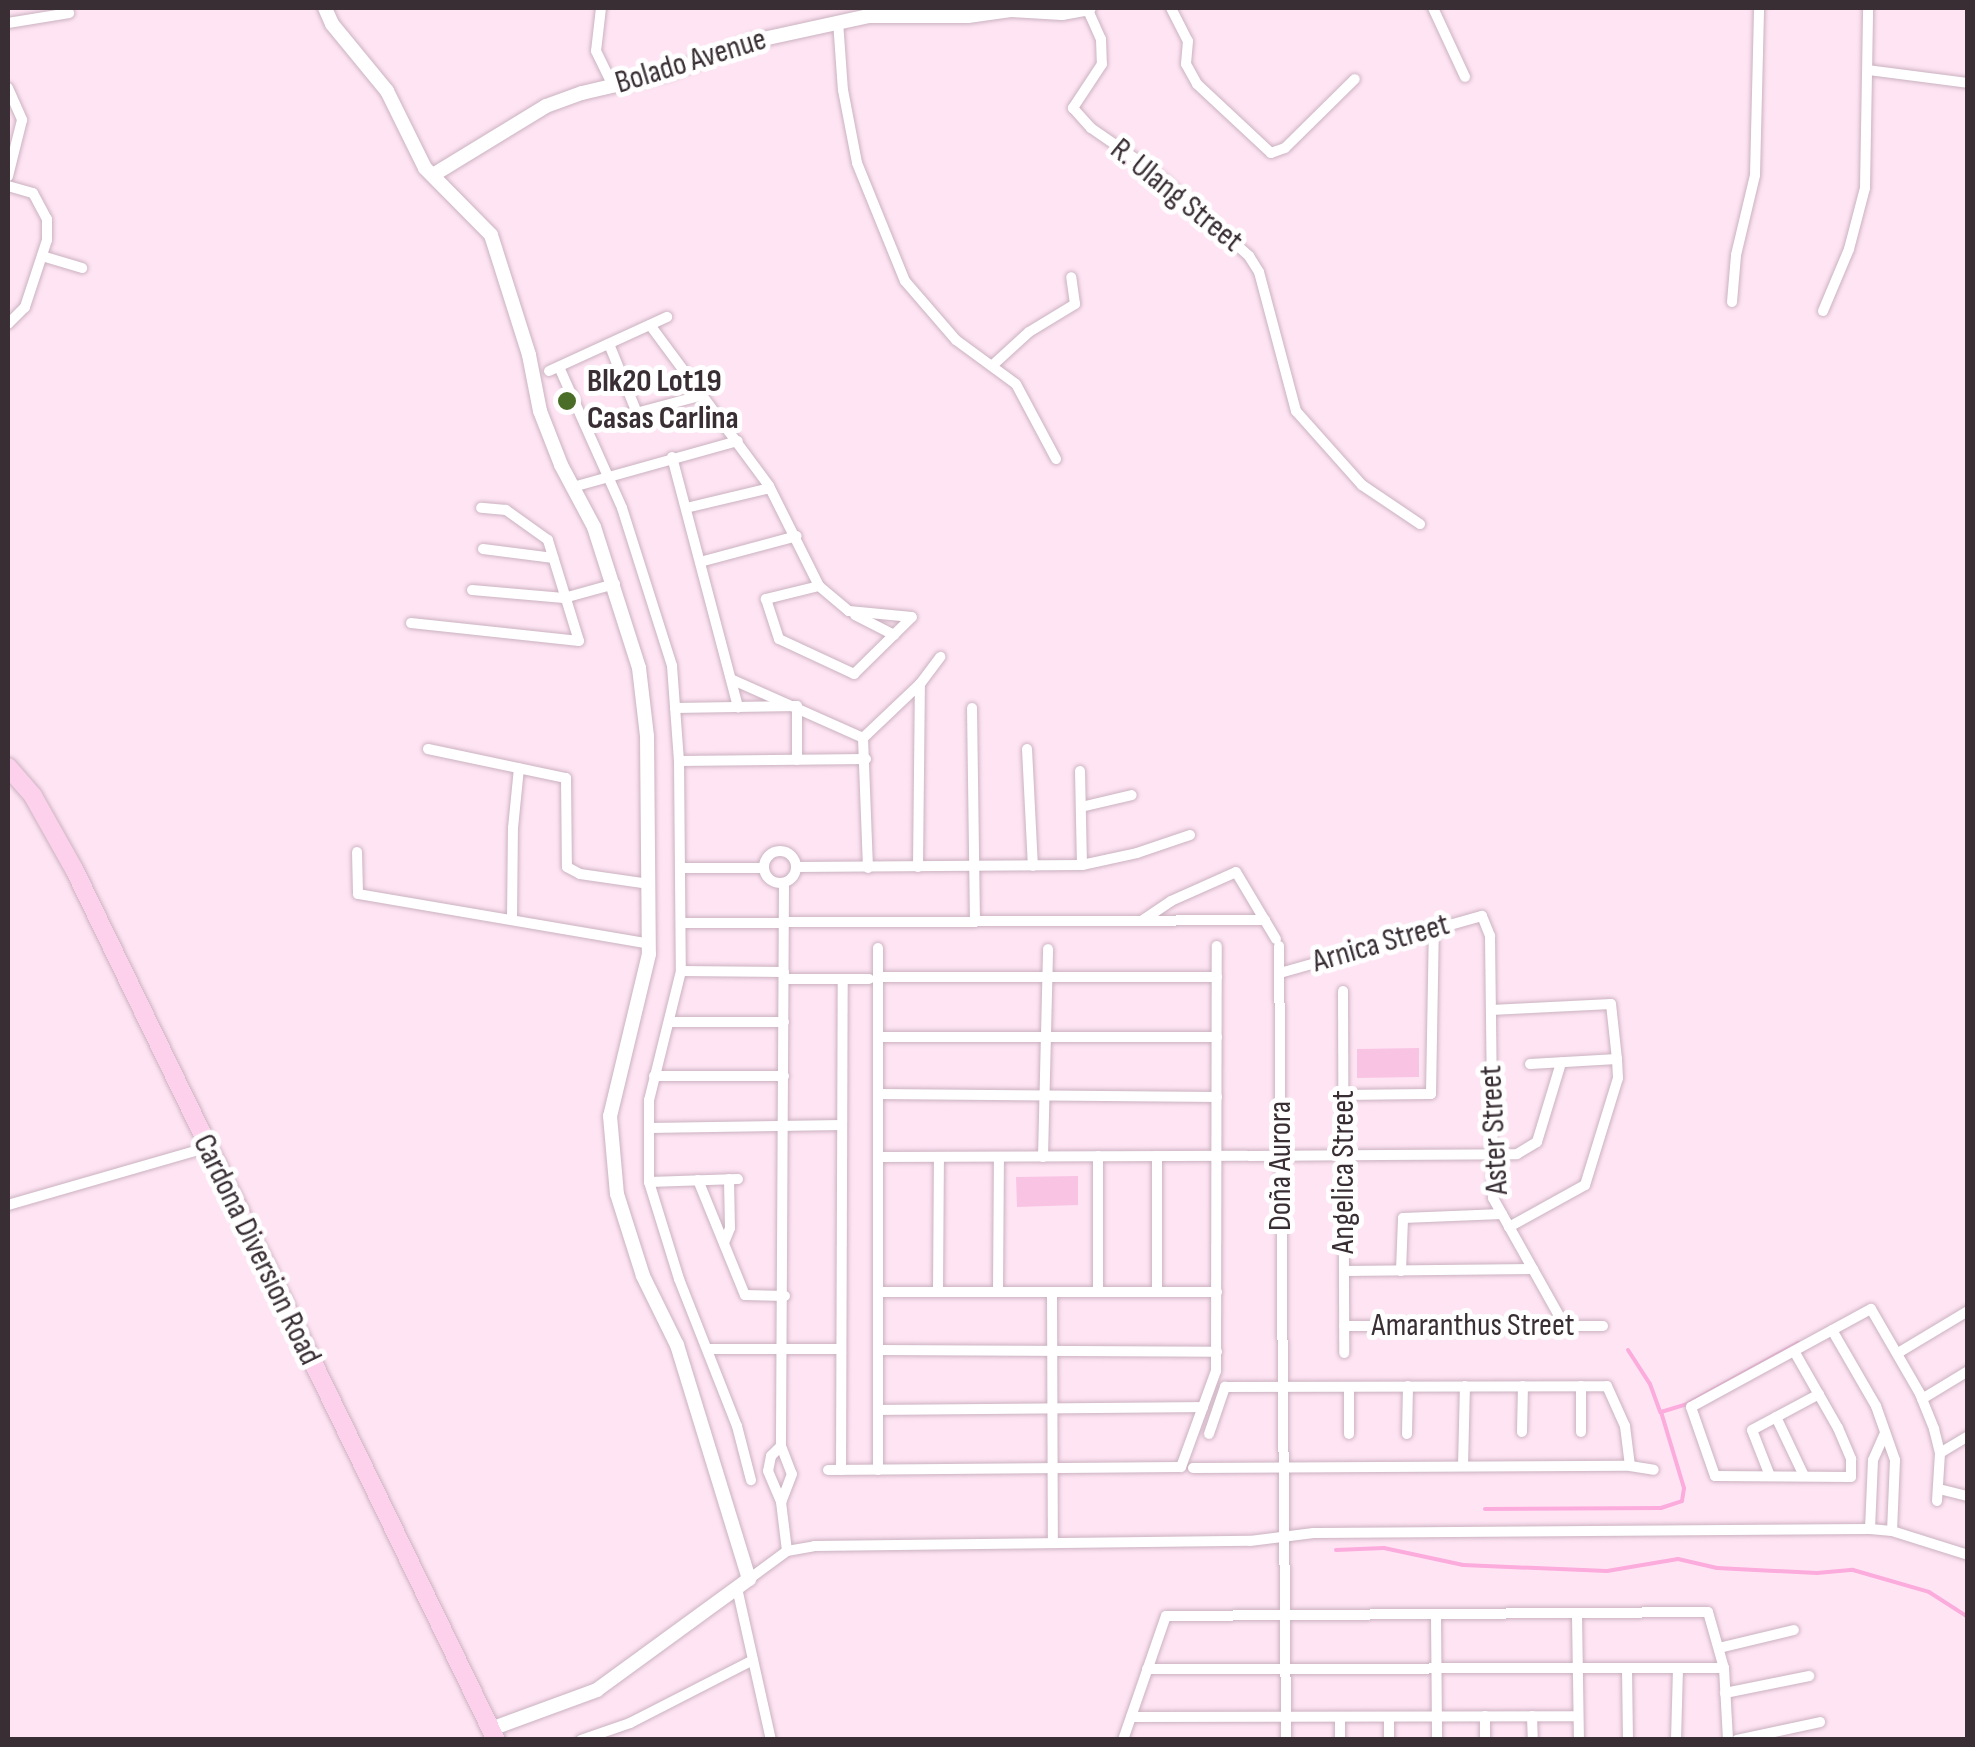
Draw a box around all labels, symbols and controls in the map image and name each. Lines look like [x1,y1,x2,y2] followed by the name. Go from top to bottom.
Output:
[611,21,771,103] street label: Bolado Avenue
[1102,131,1250,261] street label: R. Ulang Street
[587,364,739,439] place label: Blk20 Lot19 Casas Carlina
[556,390,578,412] marker: Blk20 Lot19 Casas Carlina
[1308,906,1454,982] street label: Arnica Street
[1472,1064,1518,1196] street label: Aster Street
[1325,1090,1363,1254] street label: Angelica Street
[1262,1101,1300,1231] street label: Doña Aurora
[184,1128,328,1372] street label: Cardona Diversion Road
[1371,1307,1575,1345] street label: Amaranthus Street

